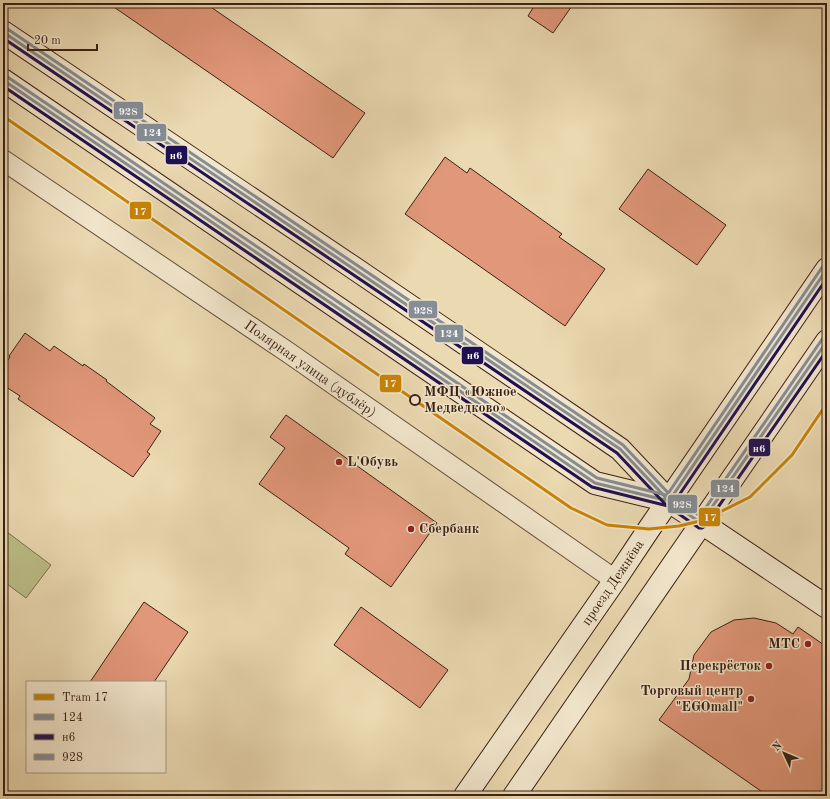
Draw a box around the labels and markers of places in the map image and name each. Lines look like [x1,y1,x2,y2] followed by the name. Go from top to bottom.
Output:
[424,385,517,415] place label: МФЦ «Южное Медведково»
[409,394,421,406] marker: МФЦ «Южное Медведково»
[347,455,398,469] place label: L'Обувь
[334,457,344,467] marker: L'Обувь
[419,522,480,536] place label: Сбербанк
[406,524,416,534] marker: Сбербанк
[768,637,800,651] place label: МТС
[803,639,813,649] marker: МТС
[679,659,762,673] place label: Перекрёсток
[764,661,774,671] marker: Перекрёсток
[640,684,743,714] place label: Торговый центр "EGOmall"
[746,694,756,704] marker: Торговый центр "EGOmall"

